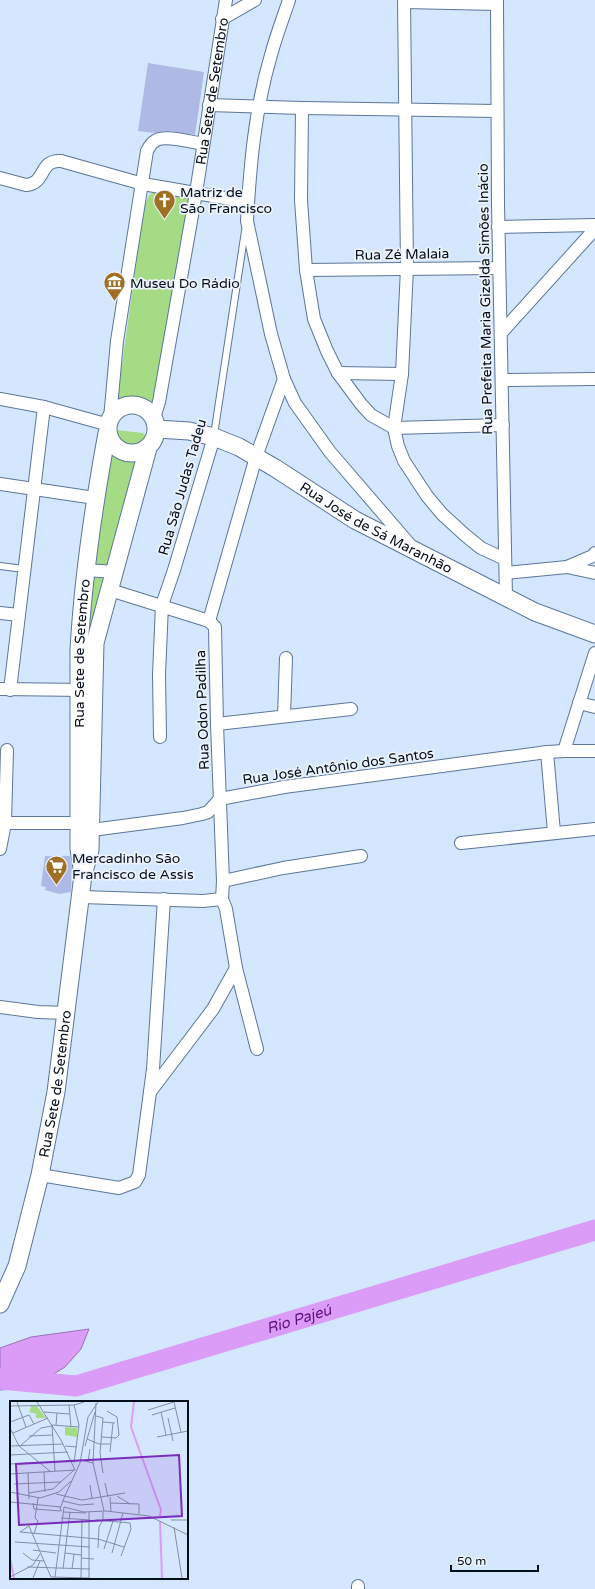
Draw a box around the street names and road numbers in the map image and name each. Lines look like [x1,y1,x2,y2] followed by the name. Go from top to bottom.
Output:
[192,16,232,166] street label: Rua Sete de Setembro
[475,163,496,435] street label: Rua Prefeita Maria Gizelda Simões Inácio
[355,245,449,264] street label: Rua Zé Malaia
[155,417,210,557] street label: Rua São Judas Tadeu
[297,479,455,577] street label: Rua José de Sá Maranhão
[71,578,94,728] street label: Rua Sete de Setembro
[192,650,213,770] street label: Rua Odon Padilha
[241,745,435,788] street label: Rua José Antônio dos Santos
[36,1009,75,1159] street label: Rua Sete de Setembro

